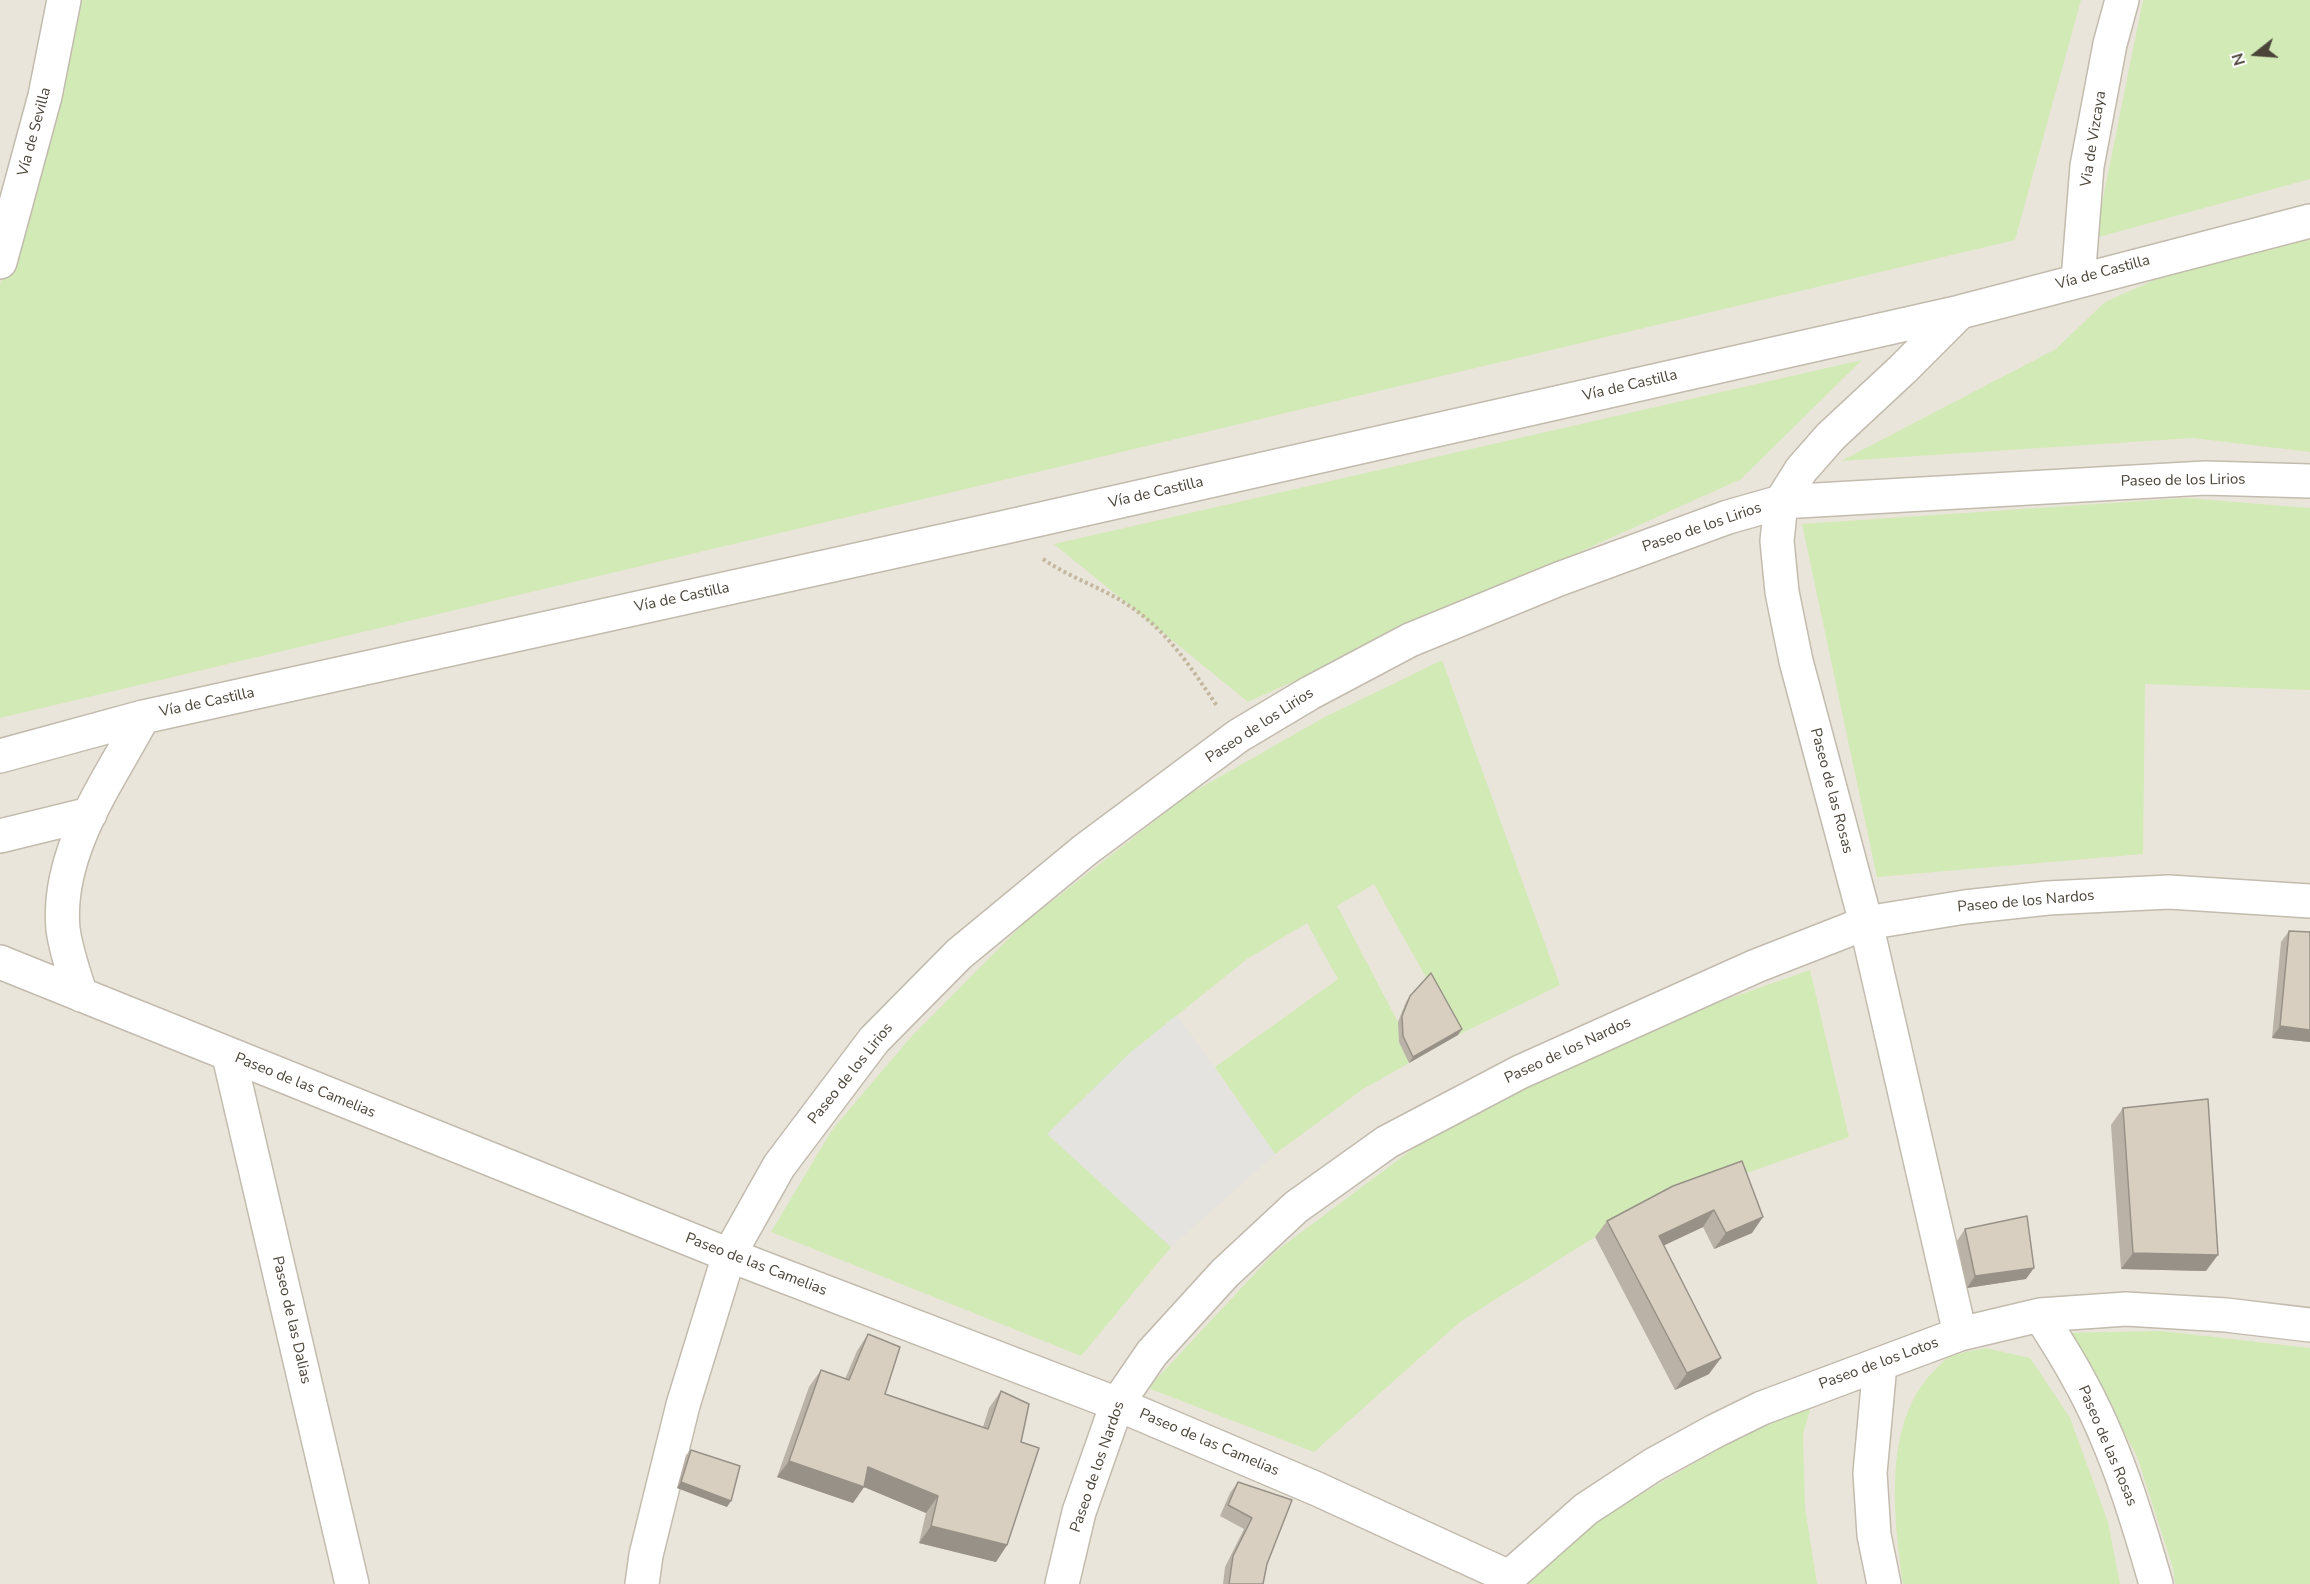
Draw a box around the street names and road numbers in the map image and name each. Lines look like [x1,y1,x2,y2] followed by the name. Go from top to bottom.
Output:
[14,86,56,178] street label: Vía de Sevilla
[2078,90,2110,188] street label: Via de Vizcaya
[2054,252,2152,294] street label: Vía de Castilla
[1581,366,1679,406] street label: Vía de Castilla
[2120,471,2246,491] street label: Paseo de los Lirios
[1107,473,1205,513] street label: Vía de Castilla
[1640,499,1764,557] street label: Paseo de los Lirios
[633,579,731,617] street label: Vía de Castilla
[158,684,256,722] street label: Vía de Castilla
[1203,684,1317,768] street label: Paseo de los Lirios
[1806,726,1856,856] street label: Paseo de las Rosas
[1957,887,2095,917] street label: Paseo de los Nardos
[1502,1014,1634,1088] street label: Paseo de los Nardos
[805,1020,897,1128] street label: Paseo de los Lirios
[232,1050,378,1122] street label: Paseo de las Camelias
[683,1230,829,1300] street label: Paseo de las Camelias
[268,1254,314,1386] street label: Paseo de las Dalias
[1817,1334,1941,1394] street label: Paseo de los Lotos
[2073,1383,2141,1509] street label: Paseo de las Rosas
[1067,1399,1129,1535] street label: Paseo de los Nardos
[1136,1405,1282,1481] street label: Paseo de las Camelias

